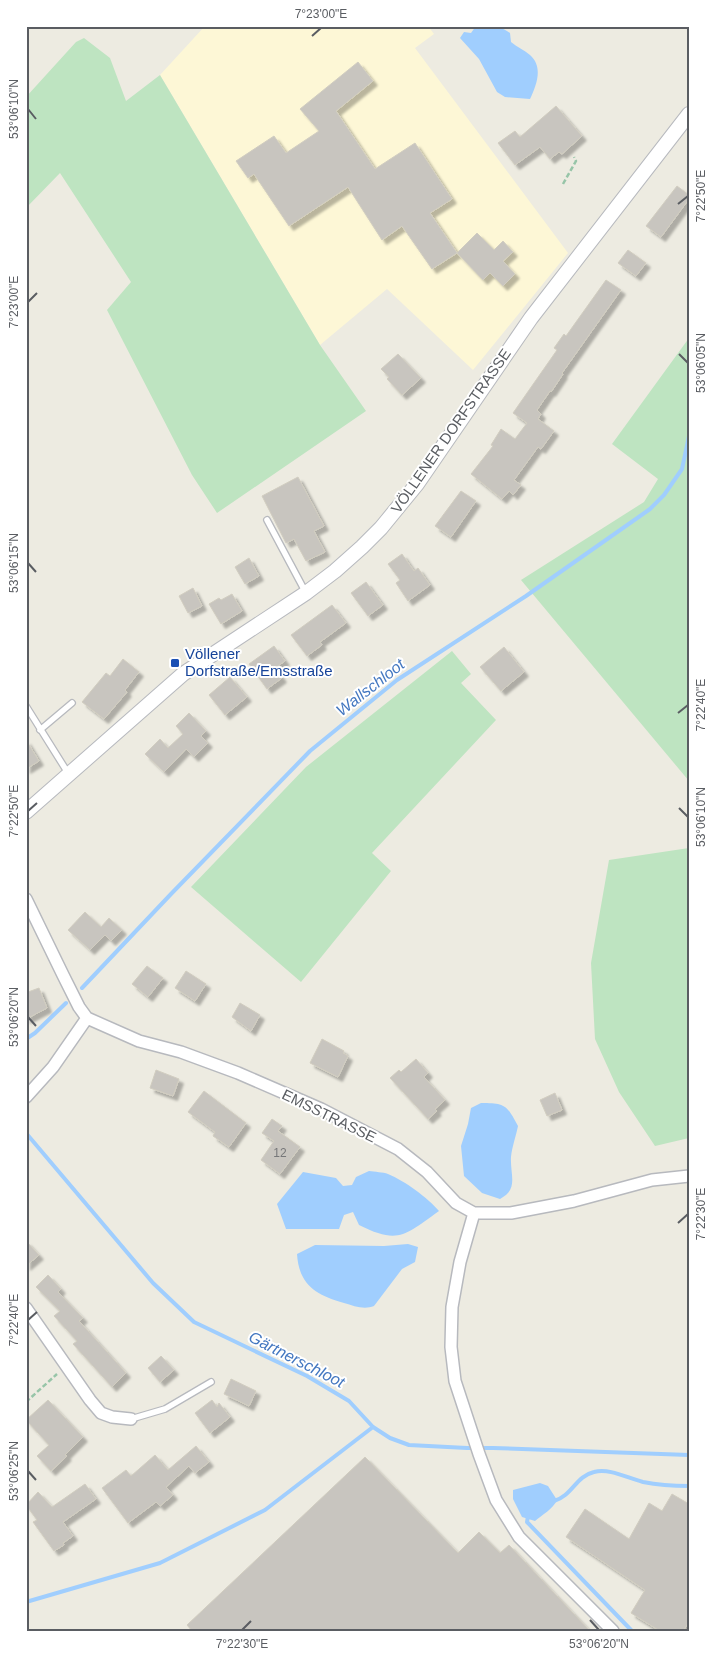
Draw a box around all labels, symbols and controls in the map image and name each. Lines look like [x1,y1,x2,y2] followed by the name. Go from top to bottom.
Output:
[295,7,347,21] text: 7°23'00"E
[7,79,21,139] text: 53°06'10"N
[694,170,708,222] text: 7°22'50"E
[7,276,21,328] text: 7°23'00"E
[694,333,708,393] text: 53°06'05"N
[387,345,514,516] street label: VÖLLENER DORFSTRASSE
[7,533,21,593] text: 53°06'15"N
[185,645,333,679] place label: Völlener Dorfstraße/Emsstraße
[333,655,408,719] water label: Wallschloot
[169,657,181,669] marker: Völlener Dorfstraße/Emsstraße
[694,679,708,731] text: 7°22'40"E
[7,785,21,837] text: 7°22'50"E
[694,787,708,847] text: 53°06'10"N
[7,987,21,1047] text: 53°06'20"N
[279,1085,379,1146] street label: EMSSTRASSE
[273,1146,287,1160] house number: 12
[694,1188,708,1240] text: 7°22'30"E
[7,1294,21,1346] text: 7°22'40"E
[246,1328,348,1391] water label: Gärtnerschloot
[7,1441,21,1501] text: 53°06'25"N
[216,1637,268,1651] text: 7°22'30"E
[569,1637,629,1651] text: 53°06'20"N

